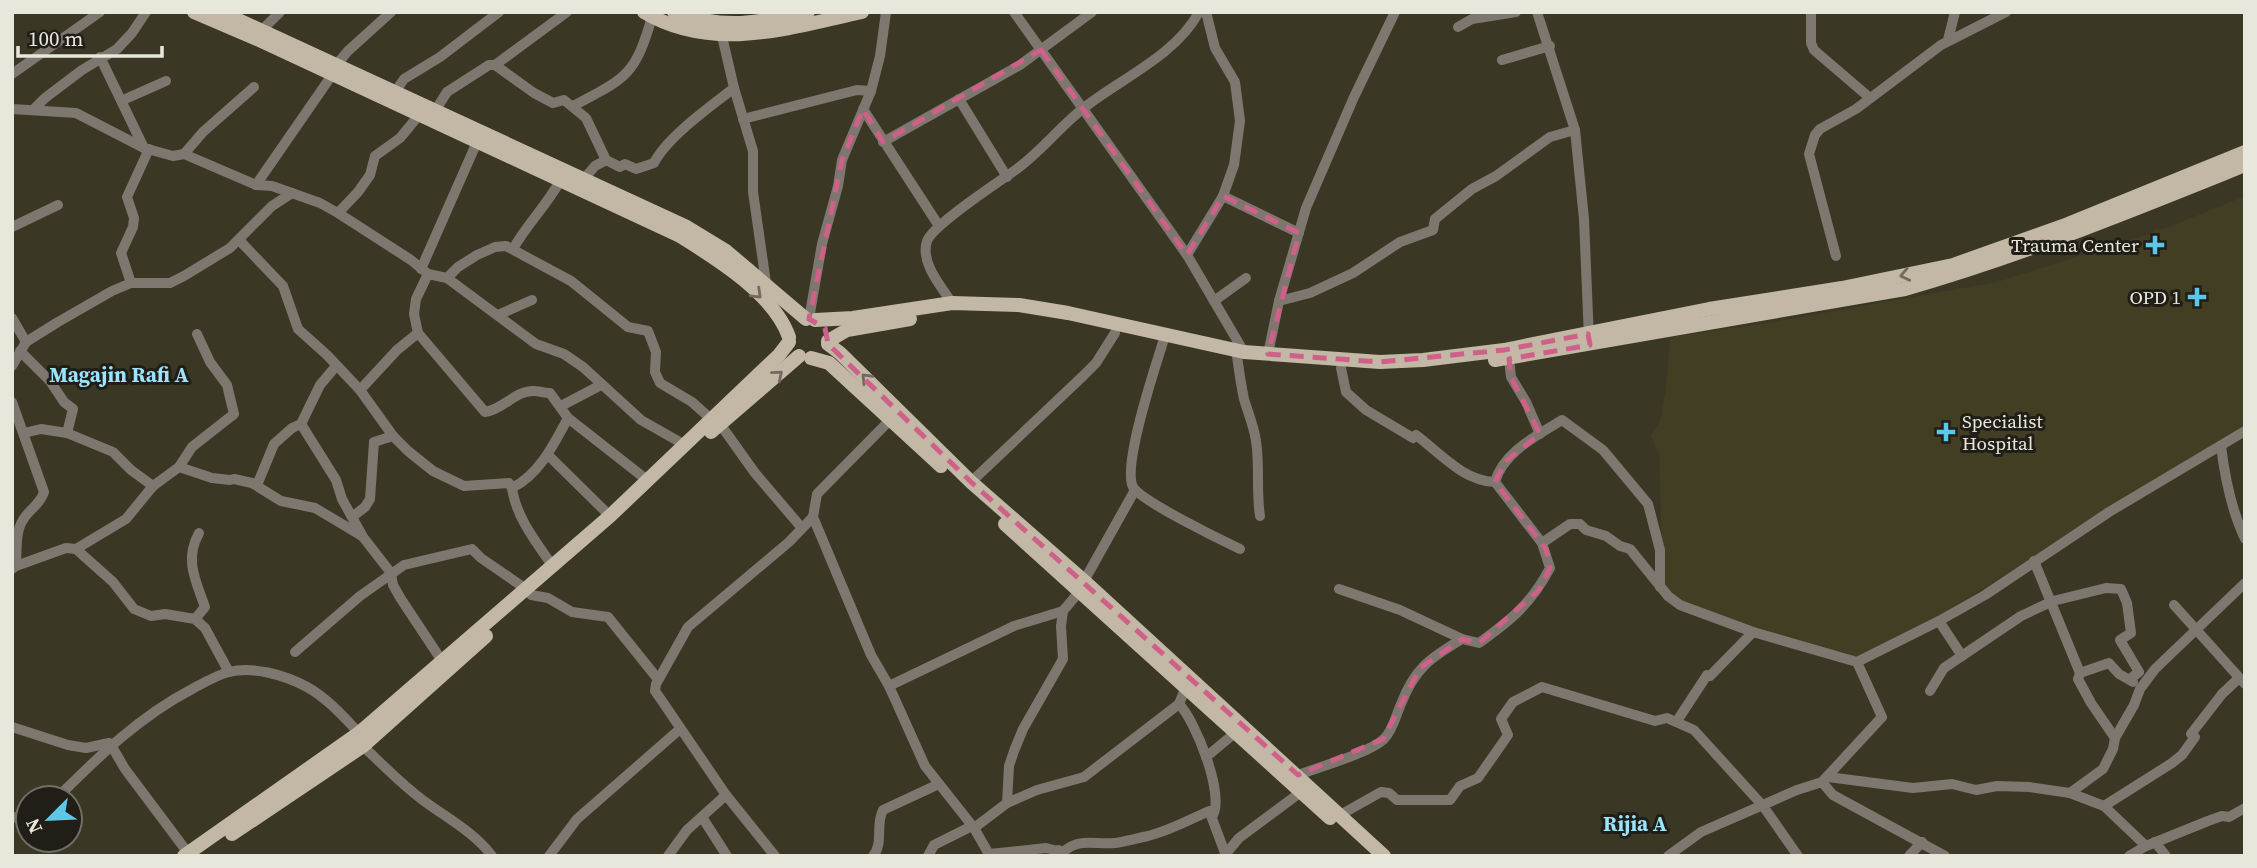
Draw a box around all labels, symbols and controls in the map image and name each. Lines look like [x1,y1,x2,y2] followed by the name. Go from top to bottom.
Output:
[18,14,161,58] scale bar
[28,24,83,53] text: 100 m
[2011,232,2139,258] place label: Trauma Center
[2145,235,2165,255] marker: Trauma Center
[1899,267,1911,282] one-way arrow
[2130,284,2181,310] place label: OPD 1
[749,285,762,298] one-way arrow
[2187,287,2207,307] marker: OPD 1
[49,360,189,389] district label: Magajin Rafi A
[769,371,782,383] one-way arrow
[861,374,874,387] one-way arrow
[1962,408,2043,456] place label: Specialist Hospital
[1936,422,1956,442] marker: Specialist Hospital
[14,784,84,854] north arrow
[1603,809,1667,838] district label: Rijia A
[19,814,48,838] text: N

